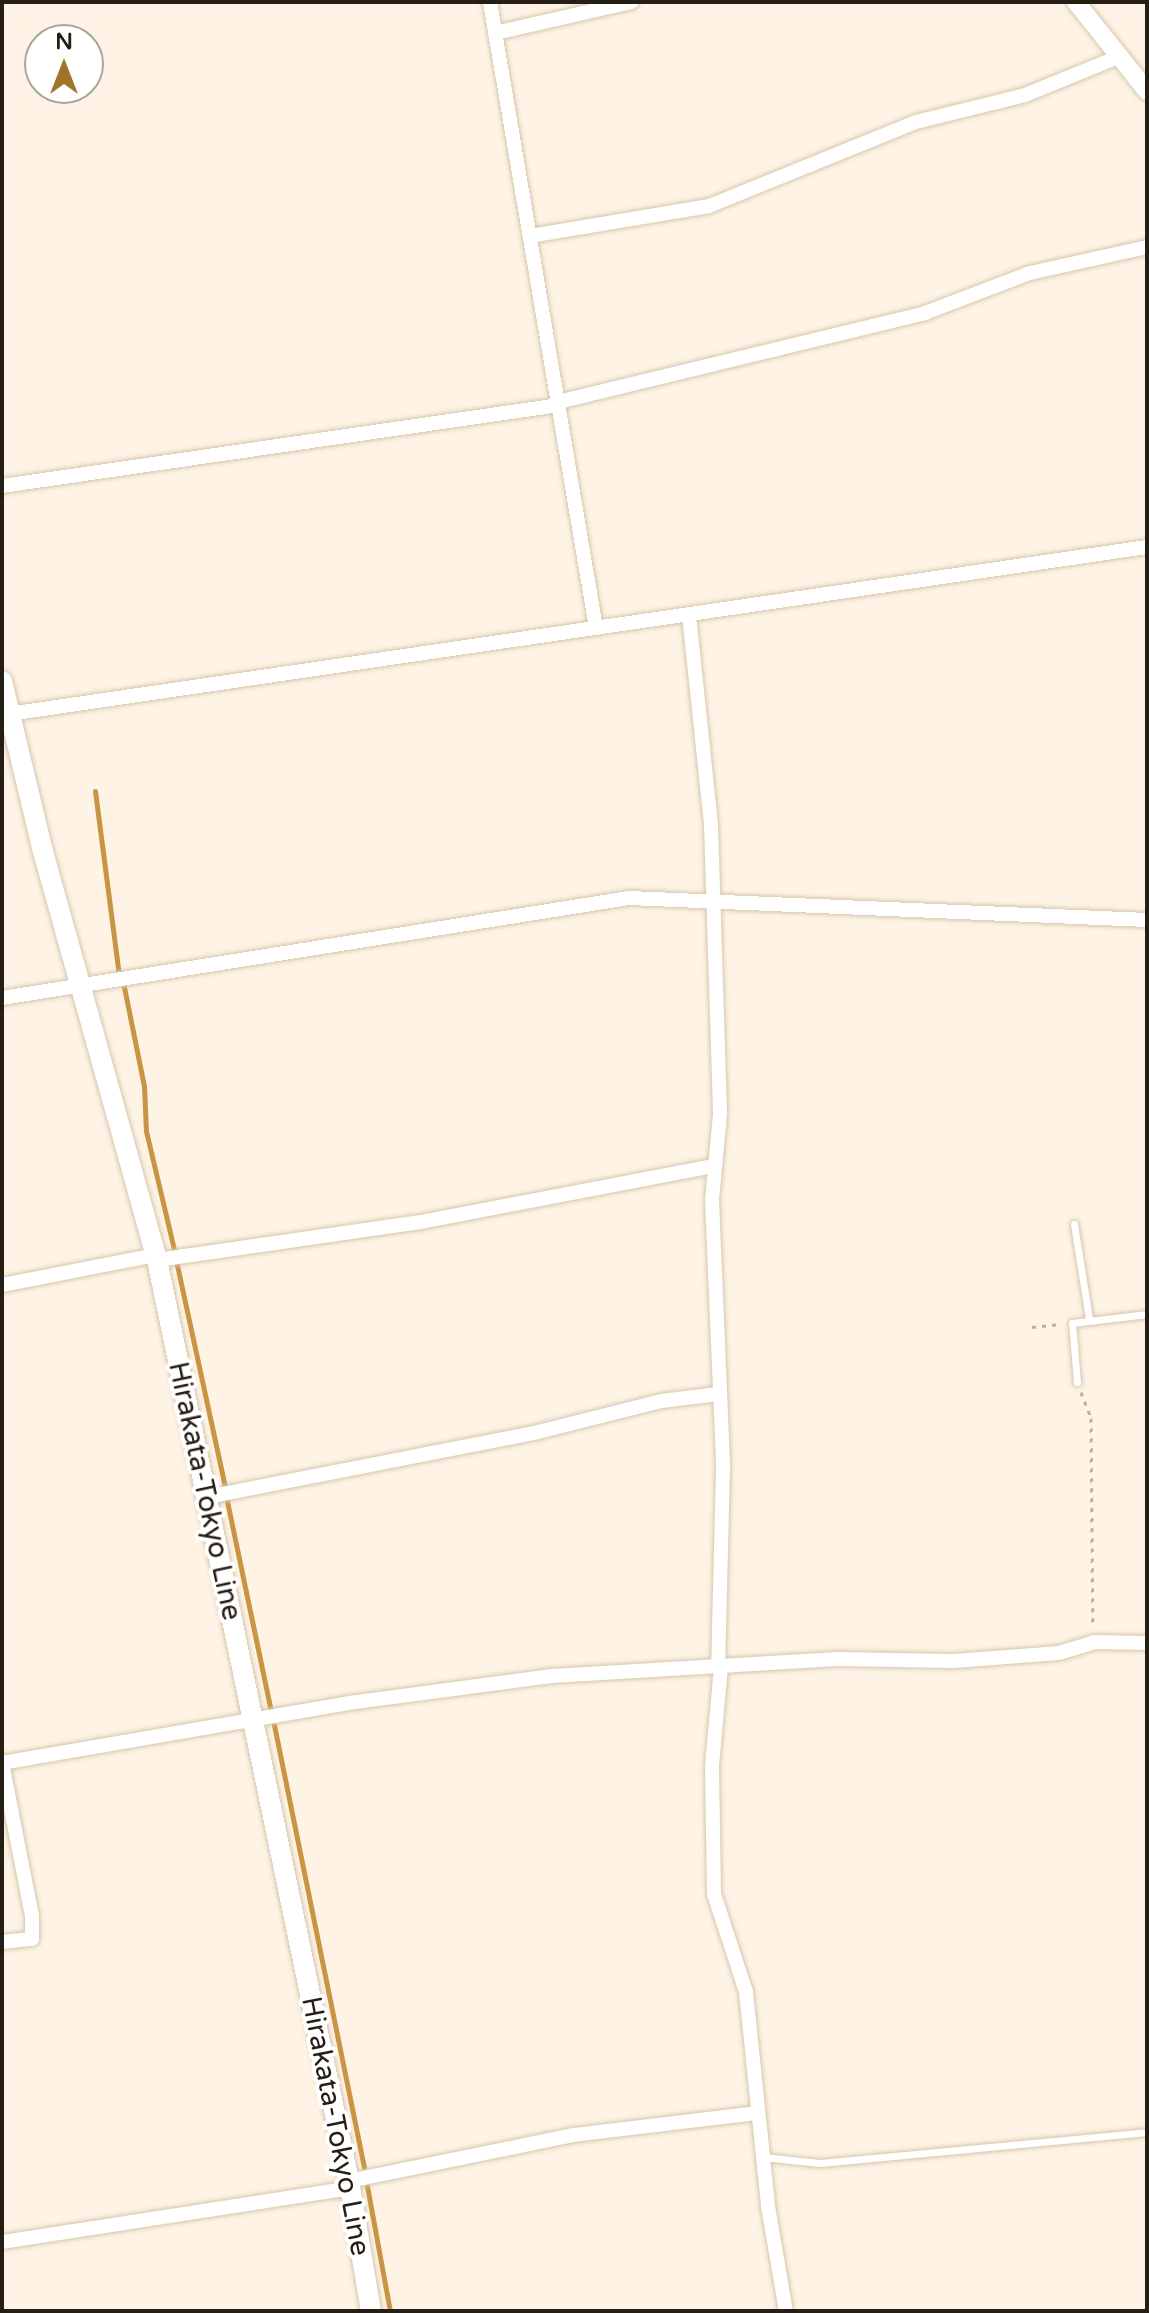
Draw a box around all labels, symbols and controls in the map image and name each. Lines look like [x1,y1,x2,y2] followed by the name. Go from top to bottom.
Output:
[24,24,104,104] north arrow
[55,29,73,55] text: N
[161,1359,249,1623] street label: Hirakata-Tokyo Line
[294,1994,378,2258] street label: Hirakata-Tokyo Line

